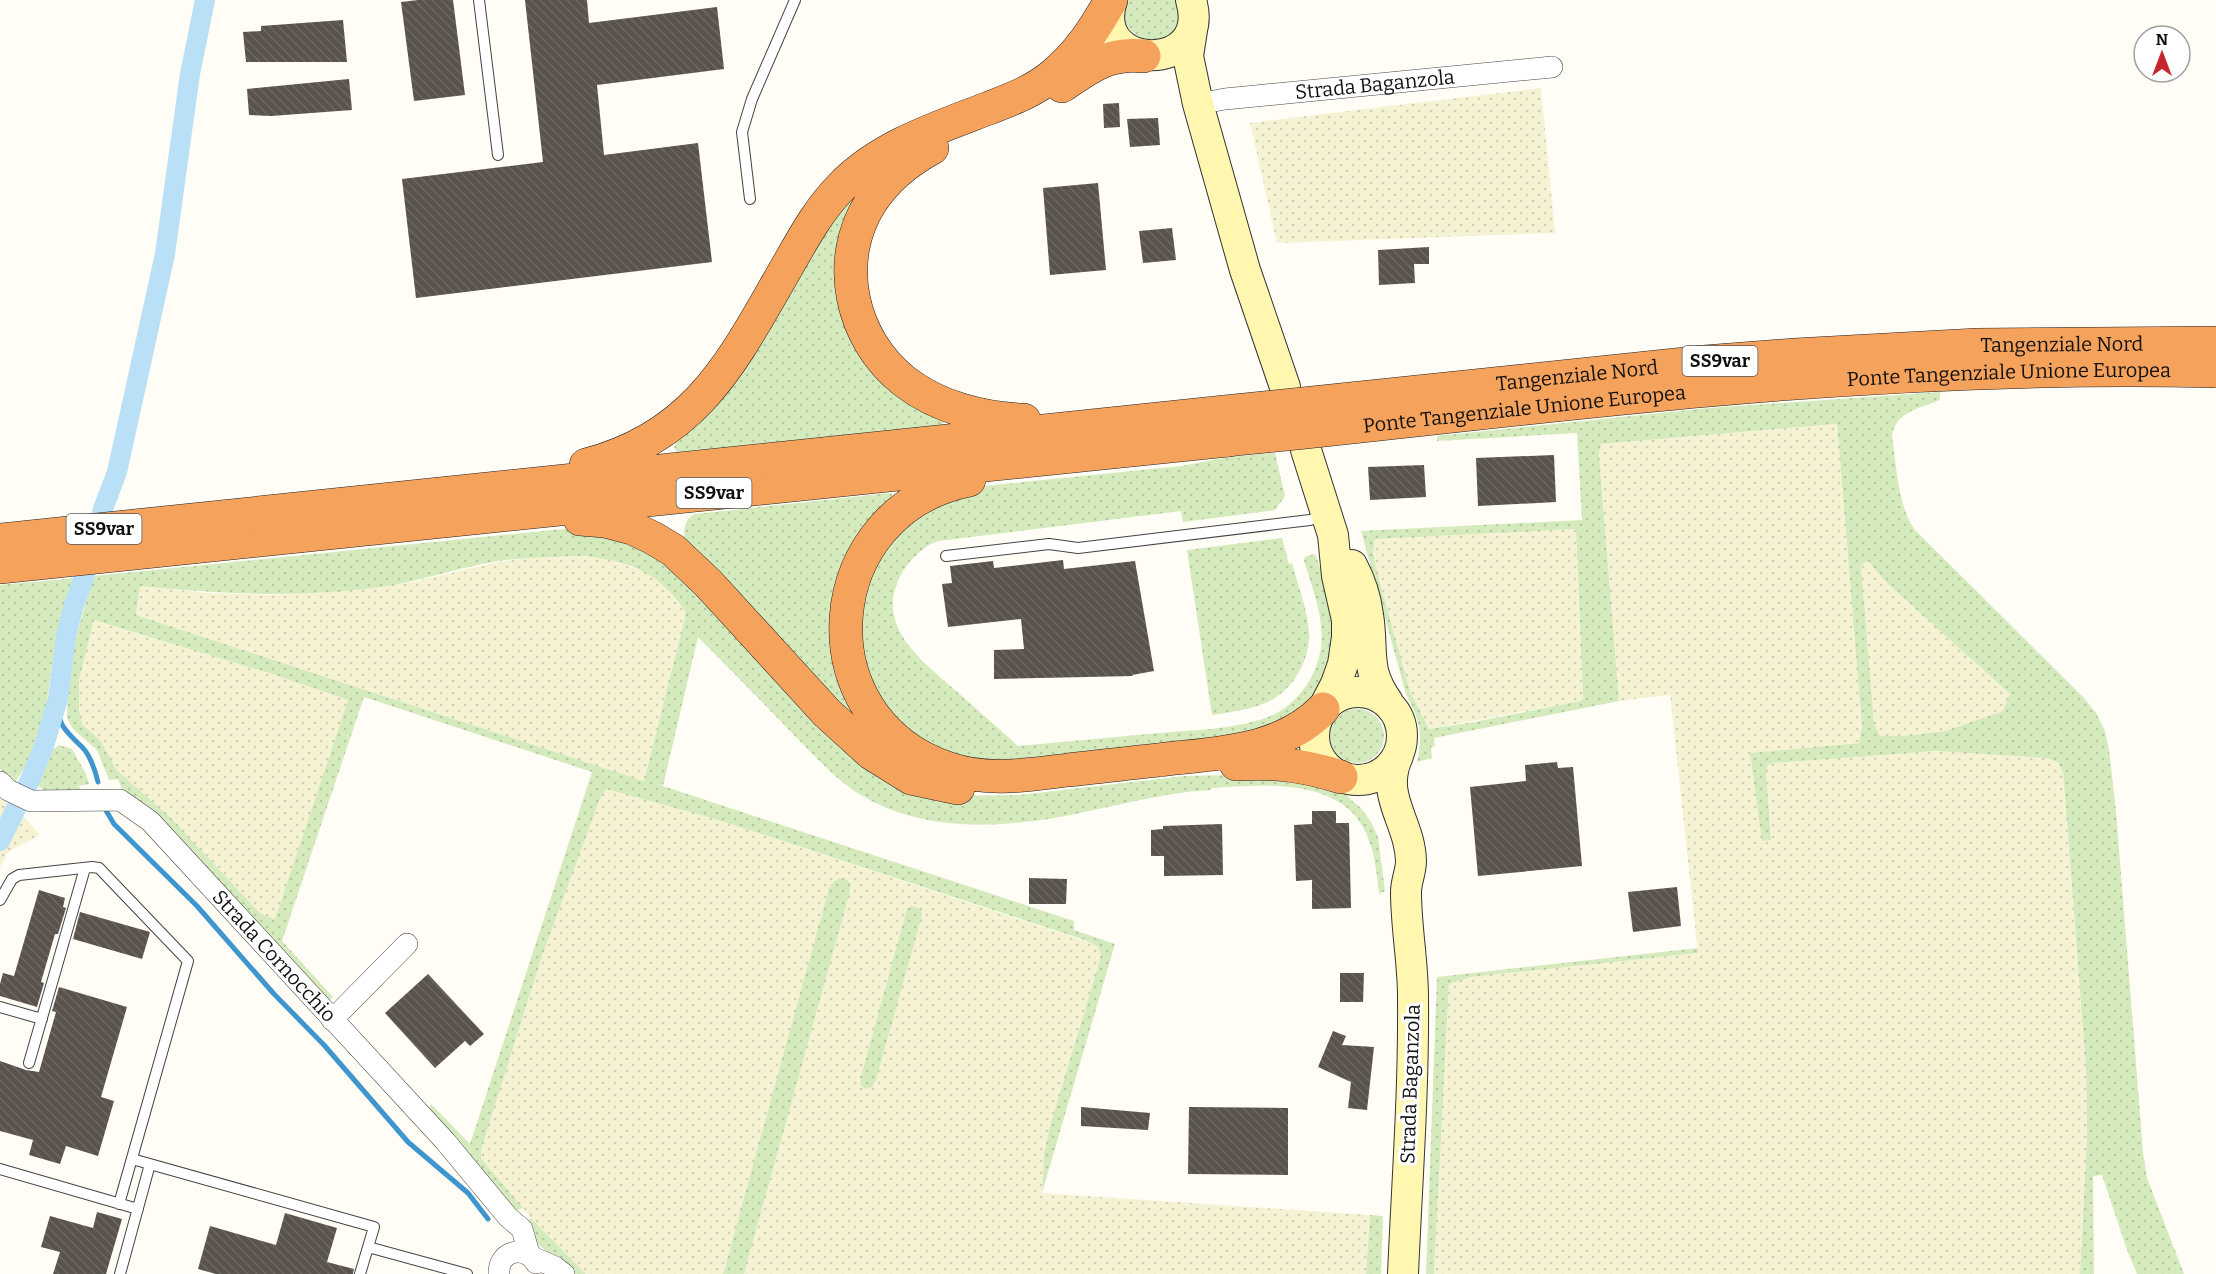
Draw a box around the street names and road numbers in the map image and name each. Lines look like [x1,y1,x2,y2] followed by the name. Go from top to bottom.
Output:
[1294,65,1456,104] street label: Strada Baganzola
[1980,332,2144,357] street label: Tangenziale Nord
[1682,346,1758,376] road number: SS9var
[1495,355,1660,396] street label: Tangenziale Nord
[1846,358,2171,391] street label: Ponte Tangenziale Unione Europea
[1362,380,1687,438] street label: Ponte Tangenziale Unione Europea
[676,478,752,508] road number: SS9var
[66,514,142,544] road number: SS9var
[208,885,341,1027] street label: Strada Cornocchio
[1395,1004,1425,1164] street label: Strada Baganzola

